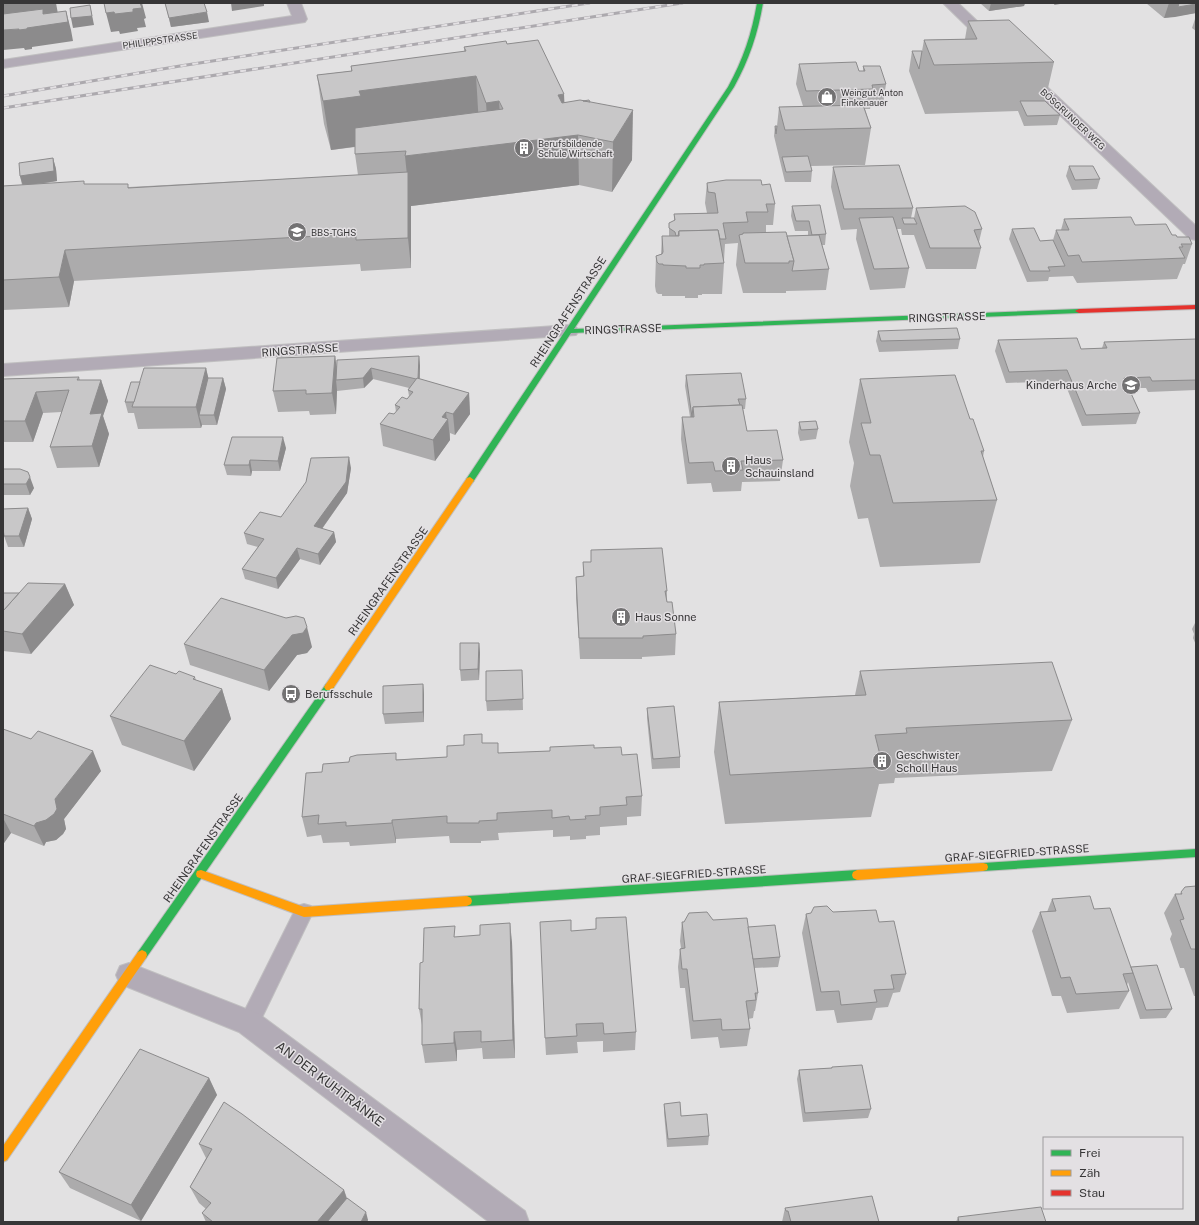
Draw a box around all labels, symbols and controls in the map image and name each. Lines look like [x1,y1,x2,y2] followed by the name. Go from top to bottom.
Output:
[122,29,199,51] street label: PHILIPPSTRASSE
[816,86,838,108] shop icon: Weingut Anton Finkenauer
[1038,86,1108,152] street label: BÖSGRUNDER WEG
[841,87,903,108] place label: Weingut Anton Finkenauer
[513,137,535,159] building icon: Berufsbildende Schule Wirtschaft
[538,138,613,159] place label: Berufsbildende Schule Wirtschaft
[286,221,308,243] school or university icon: BBS-TGHS
[311,227,356,238] place label: BBS-TGHS
[528,254,608,370] street label: RHEINGRAFENSTRASSE
[908,310,986,324] street label: RINGSTRASSE
[584,322,662,336] street label: RINGSTRASSE
[261,341,339,359] street label: RINGSTRASSE
[1120,374,1142,396] school or university icon: Kinderhaus Arche
[1026,379,1117,391] place label: Kinderhaus Arche
[745,454,814,479] place label: Haus Schauinsland
[720,455,742,477] building icon: Haus Schauinsland
[346,524,430,638] street label: RHEINGRAFENSTRASSE
[610,606,632,628] building icon: Haus Sonne
[635,611,697,623] place label: Haus Sonne
[280,683,302,705] bus stop icon: Berufsschule
[305,688,373,700] place label: Berufsschule
[896,749,959,774] place label: Geschwister Scholl Haus
[871,750,893,772] building icon: Geschwister Scholl Haus
[161,791,245,905] street label: RHEINGRAFENSTRASSE
[944,842,1090,864] street label: GRAF-SIEGFRIED-STRASSE
[621,863,767,885] street label: GRAF-SIEGFRIED-STRASSE
[273,1038,387,1130] street label: AN DER KUHTRÄNKE
[1043,1137,1183,1209] legend
[1079,1146,1101,1160] text: Frei
[1079,1166,1100,1180] text: Zäh
[1079,1186,1105,1200] text: Stau

